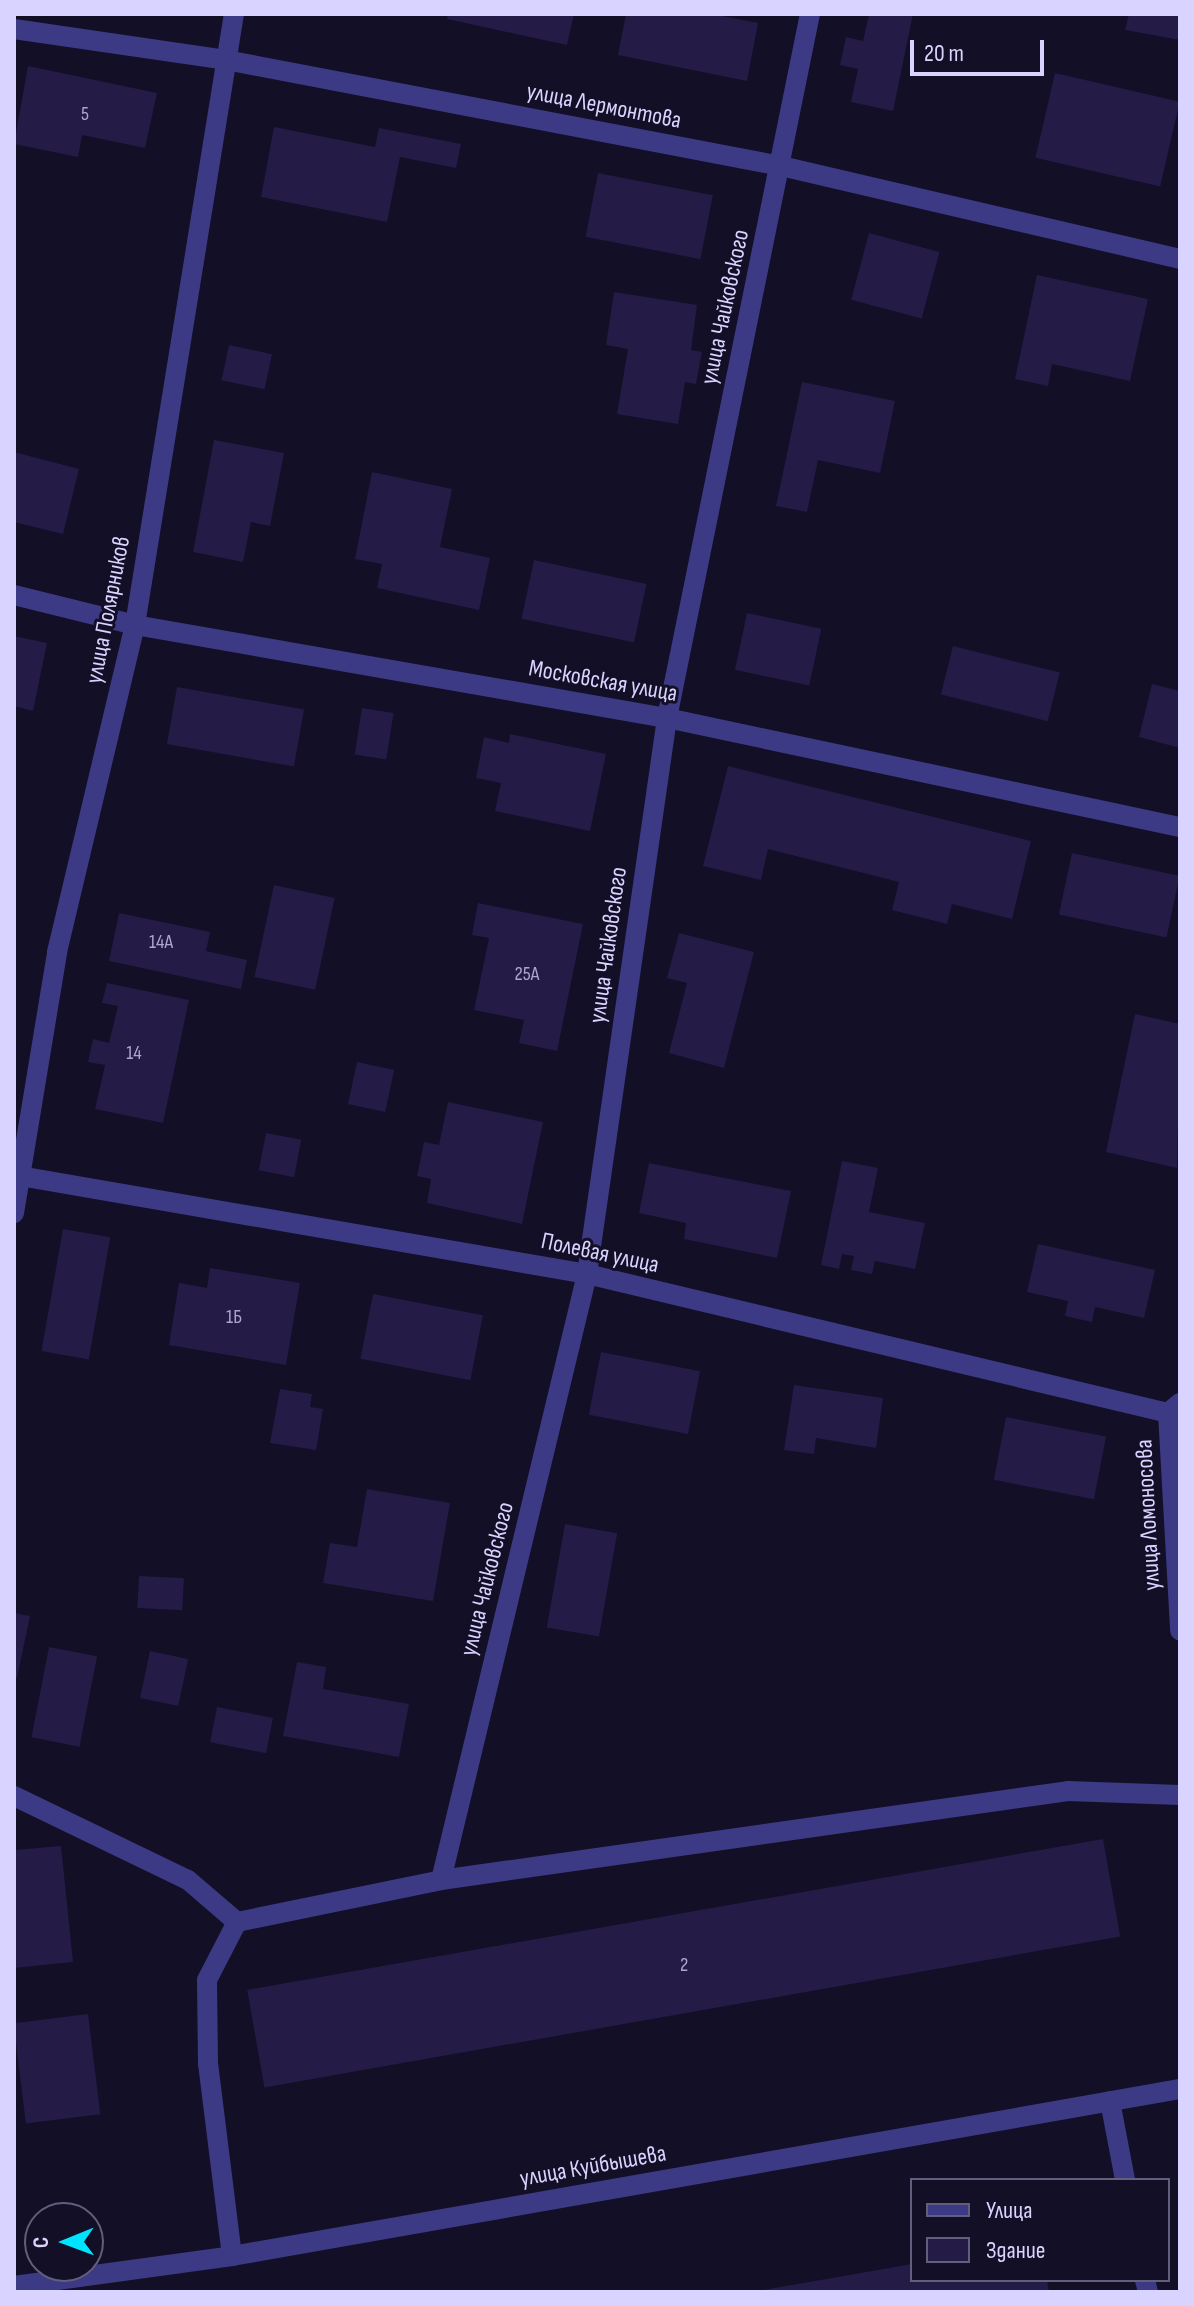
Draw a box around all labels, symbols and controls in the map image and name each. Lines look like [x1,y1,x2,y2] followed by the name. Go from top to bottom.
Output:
[914,24,1048,74] scale bar
[924,39,964,68] text: 20 m
[524,77,684,135] street label: улица Лермонтова
[81,102,89,126] house number: 5
[695,227,755,387] street label: улица Чайковского
[80,534,136,686] street label: улица Полярников
[526,654,680,708] street label: Московская улица
[583,865,633,1025] street label: улица Чайковского
[149,930,173,954] house number: 14А
[515,962,539,986] house number: 25А
[126,1041,142,1065] house number: 14
[539,1226,661,1280] street label: Полевая улица
[226,1305,242,1329] house number: 1Б
[1130,1439,1166,1591] street label: улица Ломоносова
[454,1499,520,1659] street label: улица Чайковского
[680,1953,688,1977] house number: 2
[518,2139,668,2193] street label: улица Куйбышева
[910,2178,1170,2282] legend
[986,2196,1032,2225] text: Улица
[24,2202,104,2282] north arrow
[986,2236,1045,2265] text: Здание
[28,2237,55,2248] text: С

